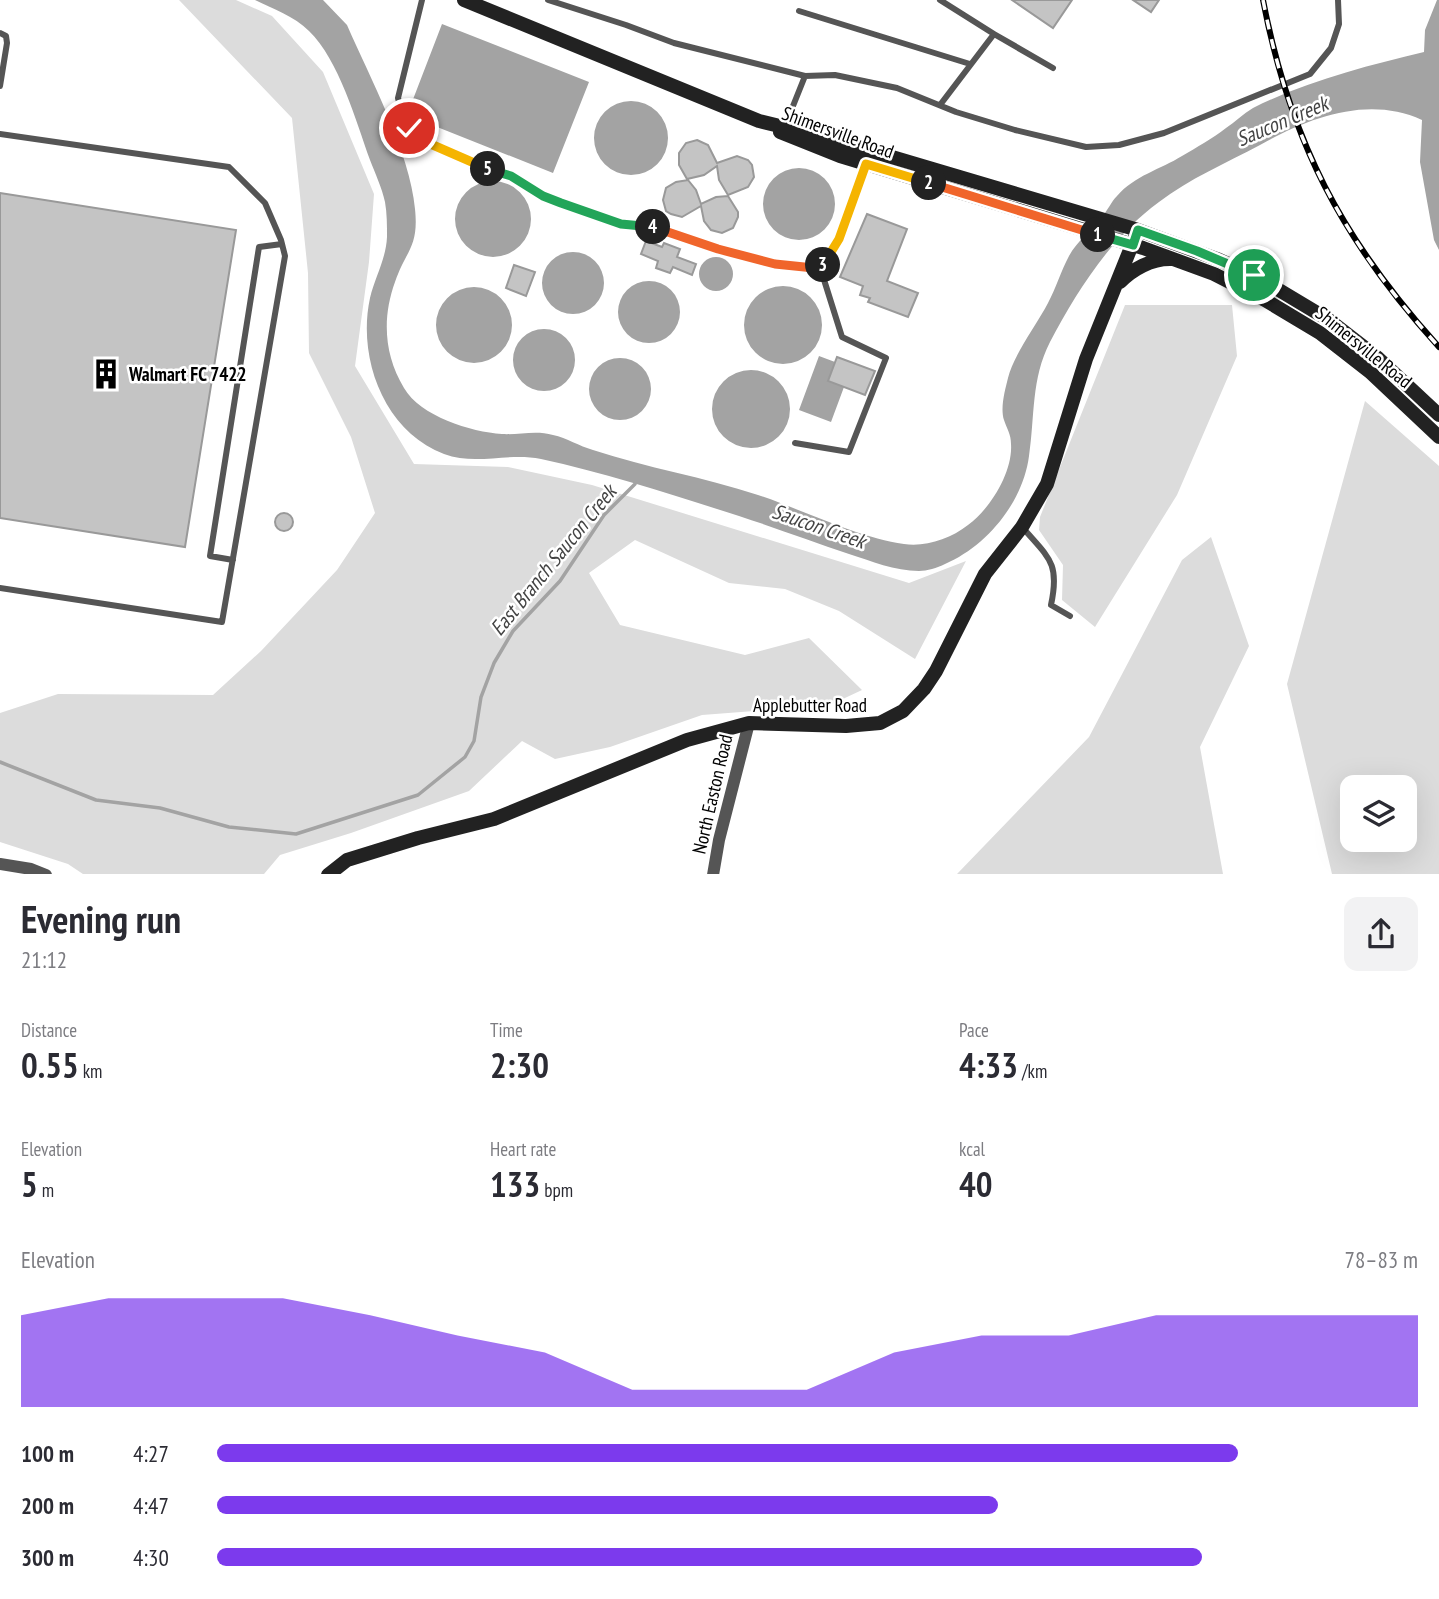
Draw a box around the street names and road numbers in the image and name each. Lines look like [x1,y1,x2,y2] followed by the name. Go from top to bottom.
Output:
[779,101,897,163] street label: Shimersville Road
[1311,301,1417,393] street label: Shimersville Road
[753,693,867,717] street label: Applebutter Road
[687,732,737,856] street label: North Easton Road

